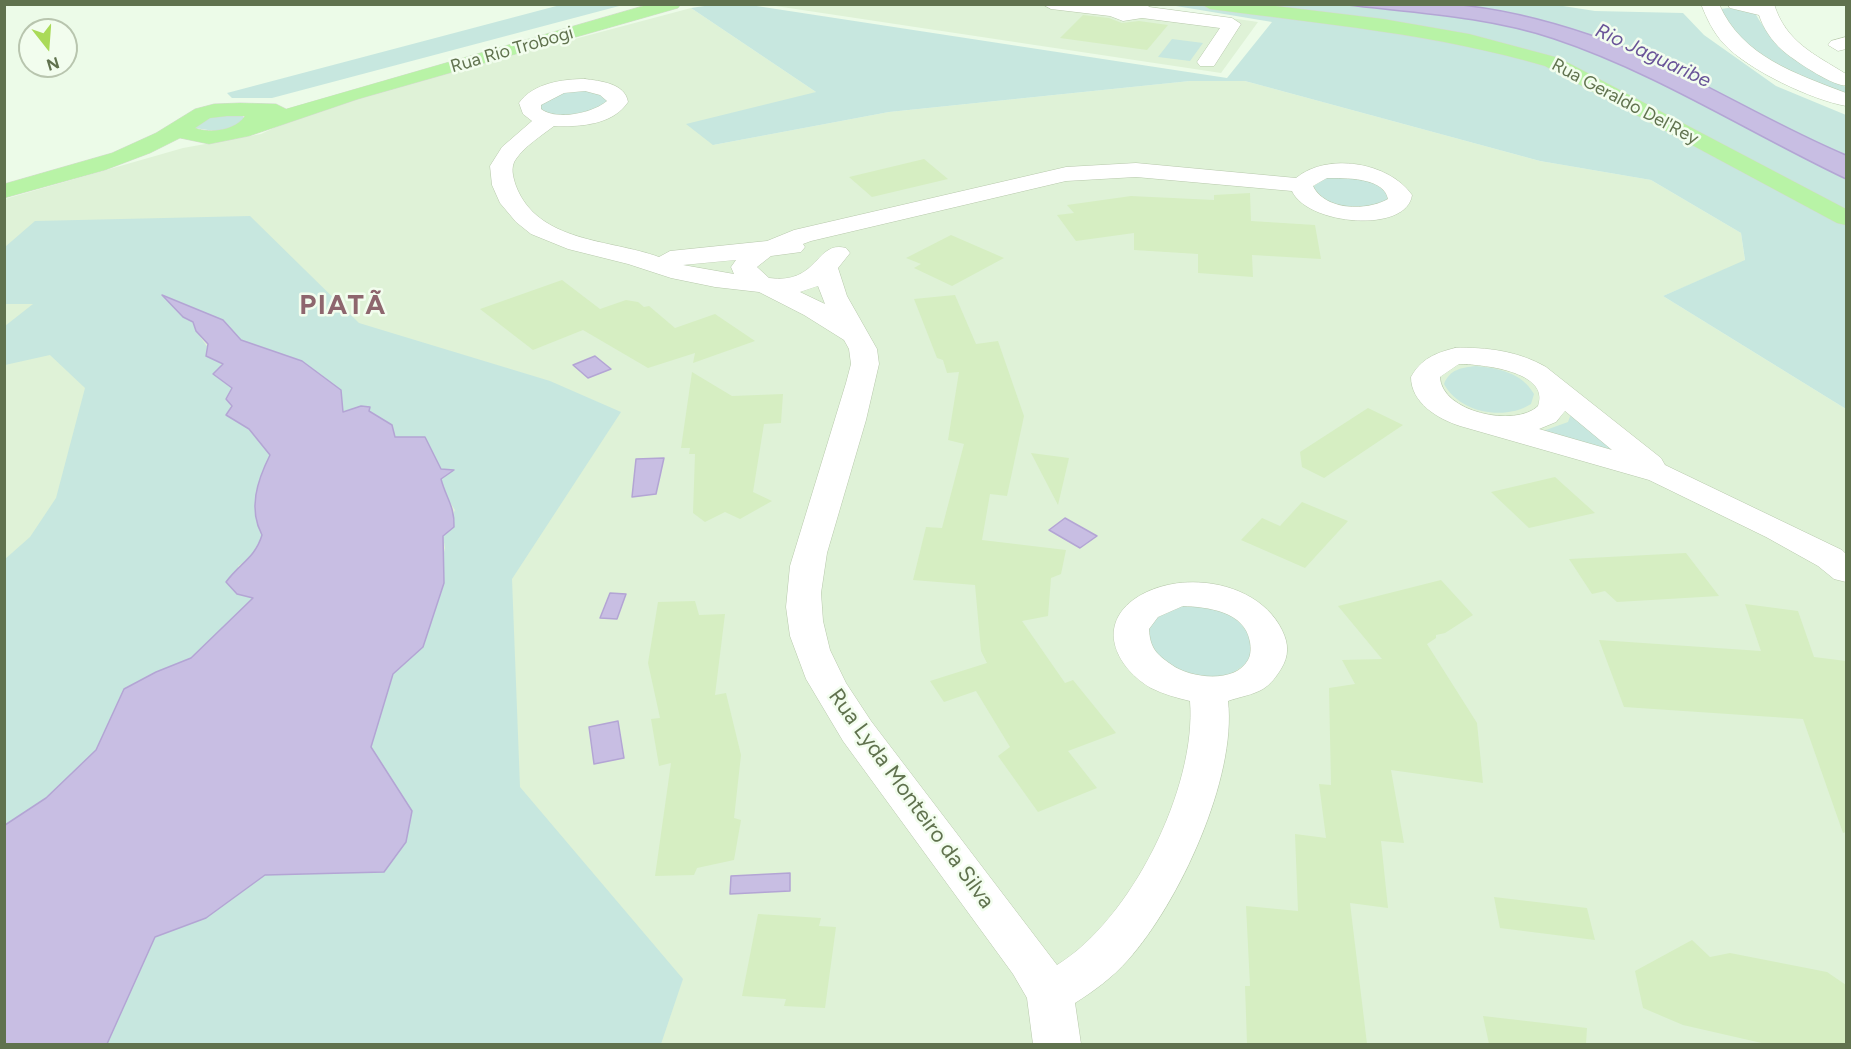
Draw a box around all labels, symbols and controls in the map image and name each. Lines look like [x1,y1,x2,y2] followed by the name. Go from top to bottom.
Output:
[18,18,78,78] north arrow
[1591,19,1715,93] water label: Rio Jaguaribe
[448,22,576,78] street label: Rua Rio Trobogi
[44,53,62,75] text: N
[1548,54,1702,150] street label: Rua Geraldo Del'Rey
[299,289,387,323] district label: PIATÃ
[822,684,1000,914] street label: Rua Lyda Monteiro da Silva

